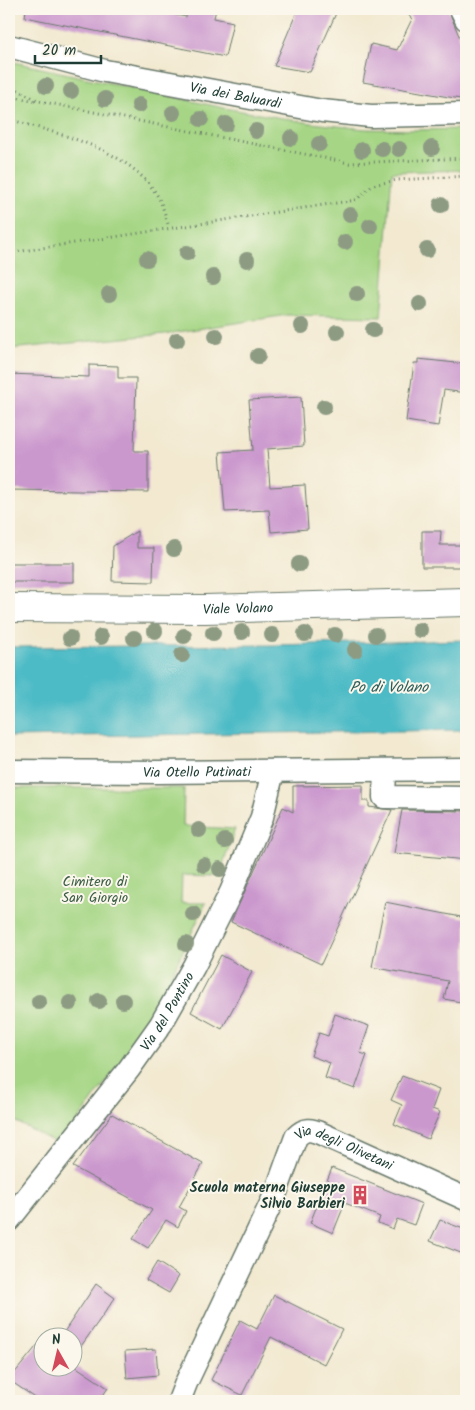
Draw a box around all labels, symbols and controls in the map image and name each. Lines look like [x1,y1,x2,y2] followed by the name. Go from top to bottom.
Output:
[35,32,101,64] scale bar
[42,39,76,63] text: 20 m
[188,77,284,115] street label: Via dei Baluardi
[203,597,273,621] street label: Viale Volano
[350,676,429,700] water label: Po di Volano
[143,761,252,784] street label: Via Otello Putinati
[62,871,128,909] park label: Cimitero di San Giorgio
[135,968,200,1056] street label: Via del Pontino
[290,1120,397,1177] street label: Via degli Olivetani
[190,1177,345,1215] place label: Scuola materna Giuseppe Silvio Barbieri
[349,1184,371,1206] building icon: Scuola materna Giuseppe Silvio Barbieri
[32,1328,82,1378] north arrow
[50,1329,62,1352] text: N

